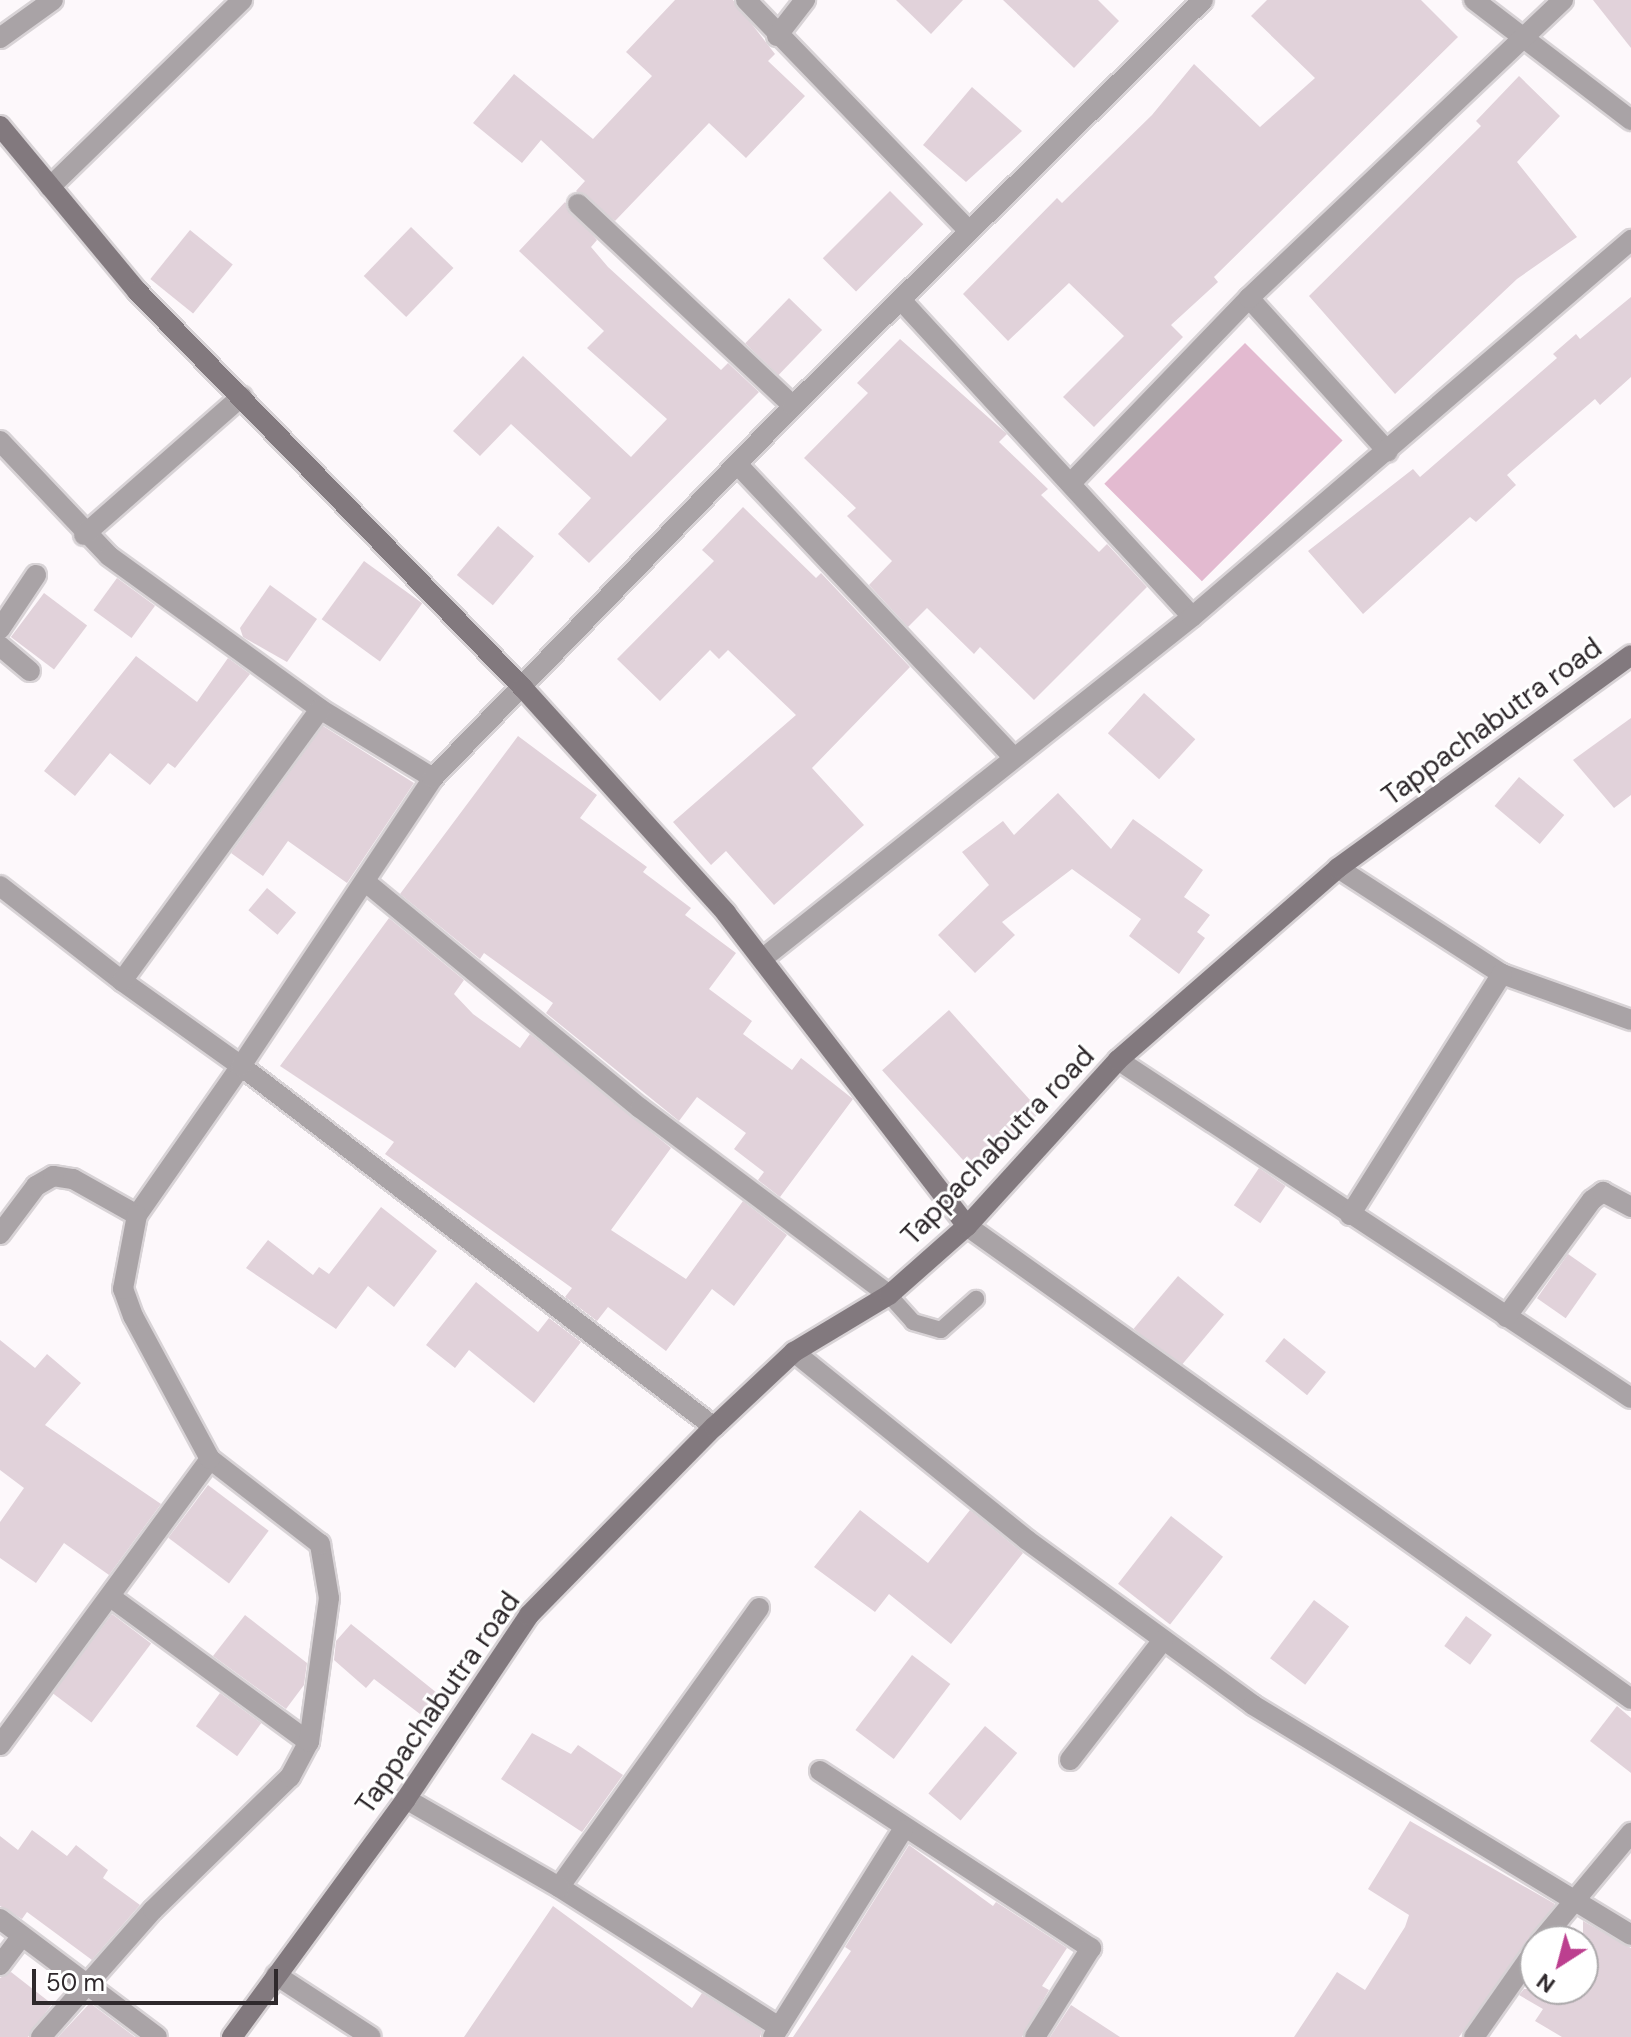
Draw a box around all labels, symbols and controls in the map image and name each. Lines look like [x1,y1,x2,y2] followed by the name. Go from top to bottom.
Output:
[1376,631,1608,813] street label: Tappachabutra road
[894,1040,1102,1252] street label: Tappachabutra road
[349,1586,527,1820] street label: Tappachabutra road
[1519,1925,1599,2005] north arrow
[36,1953,282,2003] scale bar
[46,1967,105,1998] text: 50 m
[1531,1967,1561,2000] text: N

